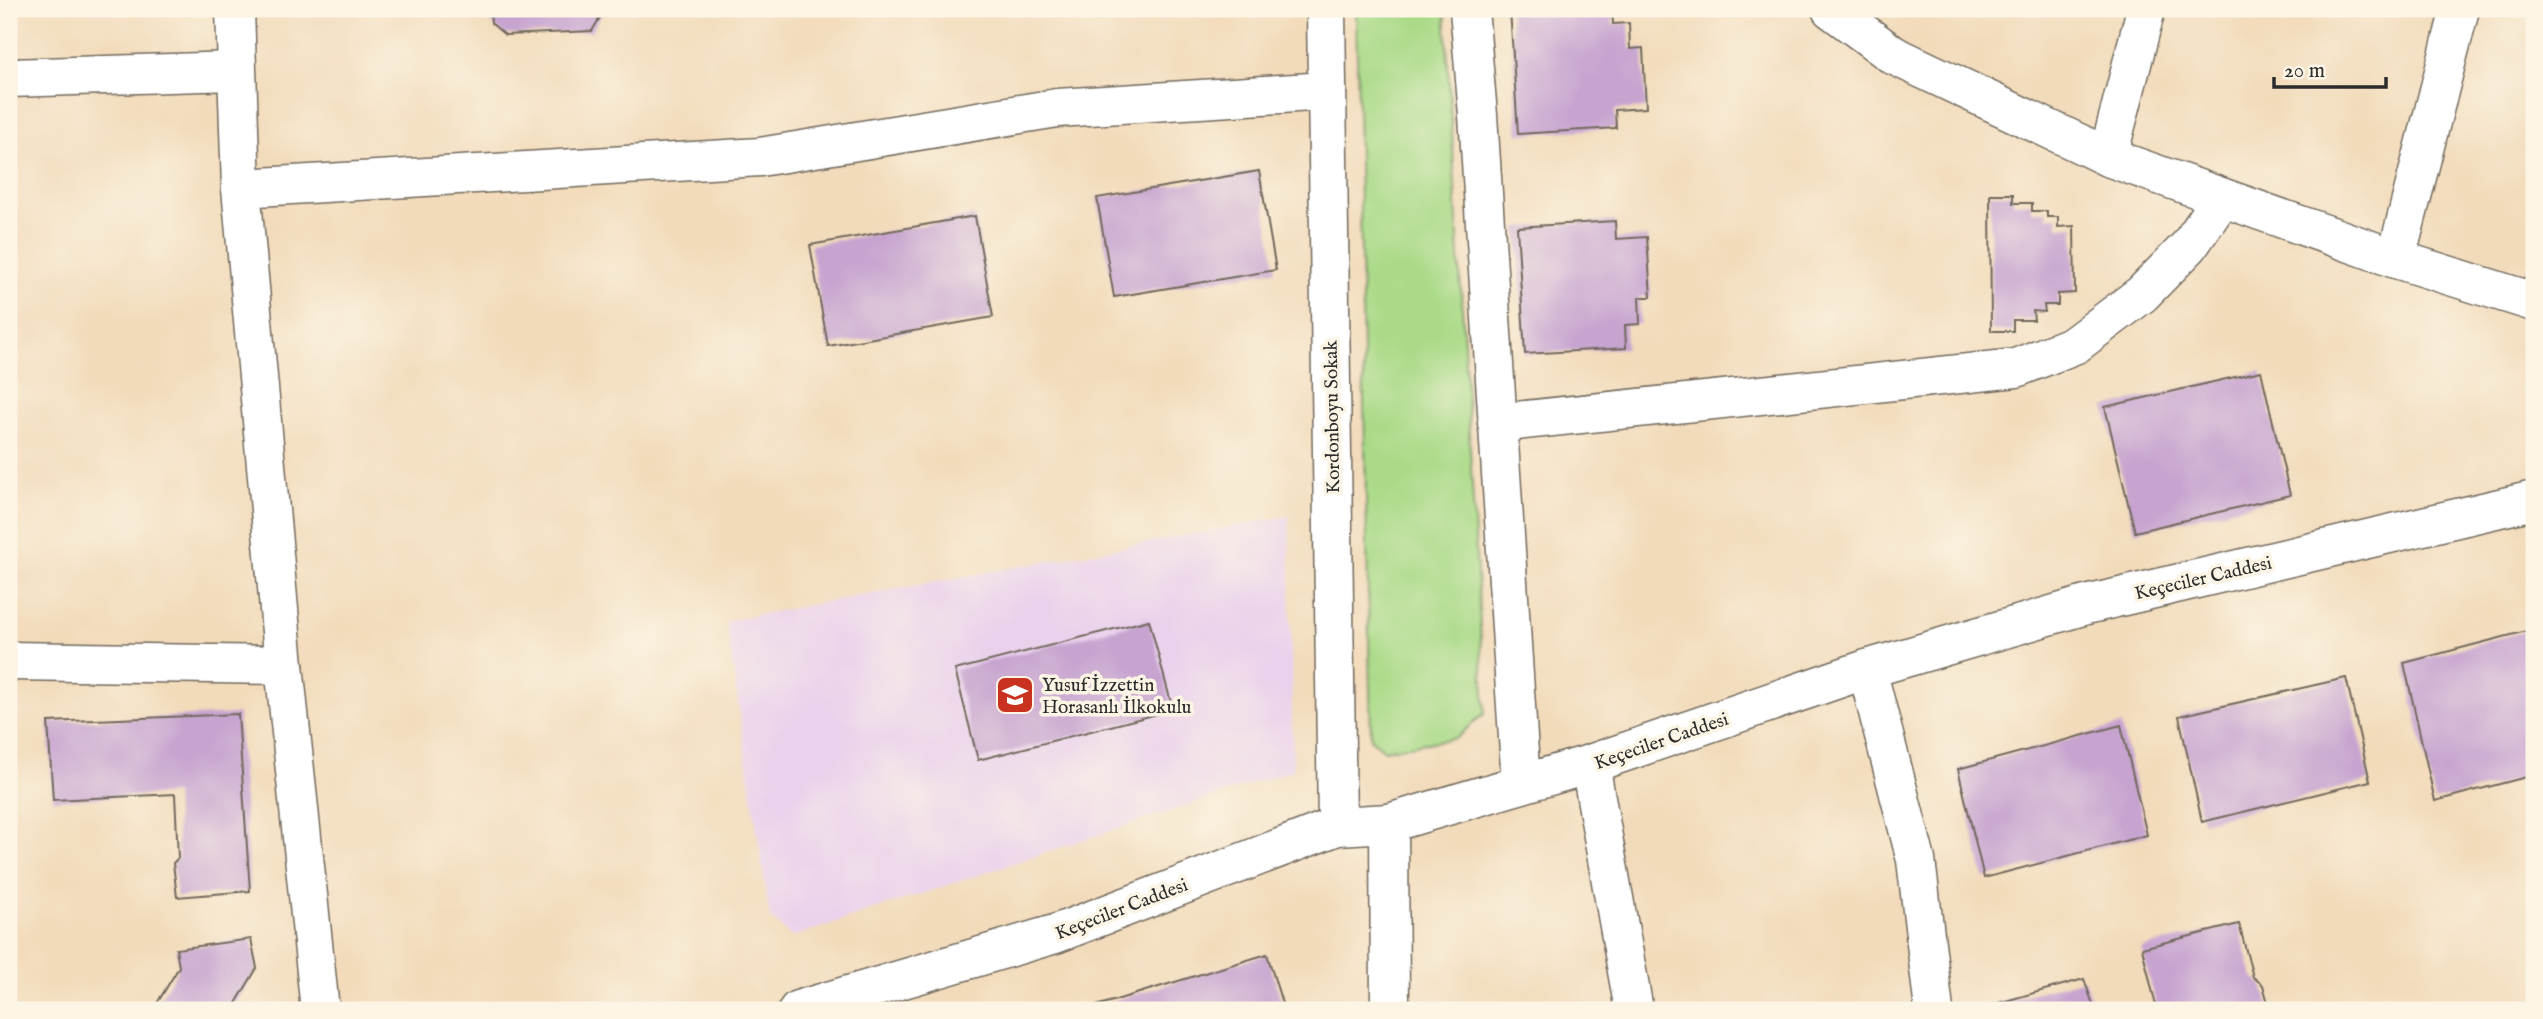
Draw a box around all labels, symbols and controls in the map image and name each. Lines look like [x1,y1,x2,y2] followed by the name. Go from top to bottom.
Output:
[2274,46,2386,90] scale bar
[2284,58,2325,85] text: 20 m
[1320,339,1346,494] street label: Kordonboyu Sokak
[2133,552,2274,606] street label: Keçeciler Caddesi
[994,674,1036,716] school or university icon: Yusuf İzzettin Horasanlı İlkokulu
[1042,674,1191,720] place label: Yusuf İzzettin Horasanlı İlkokulu
[1592,708,1732,776] street label: Keçeciler Caddesi
[1052,874,1191,946] street label: Keçeciler Caddesi

